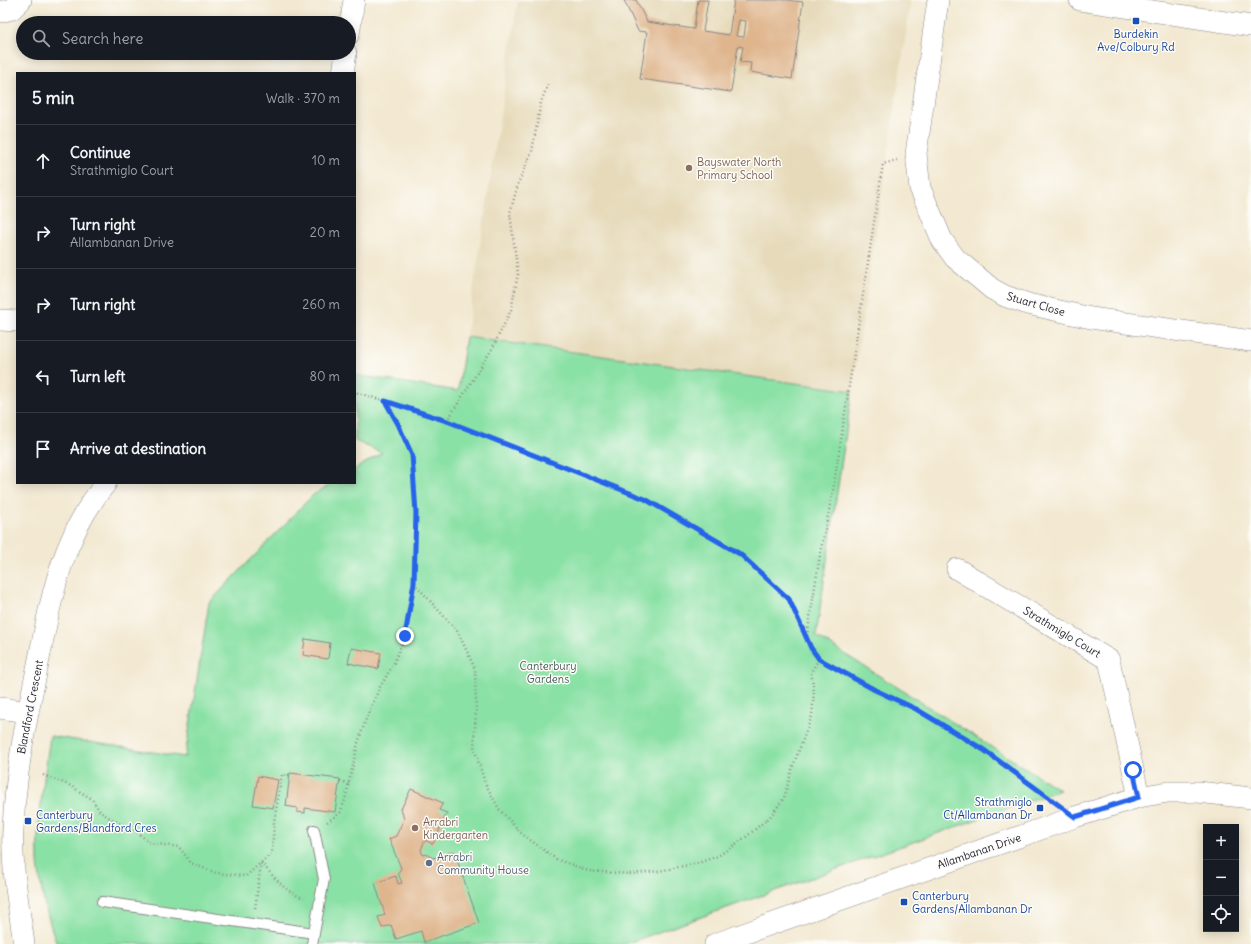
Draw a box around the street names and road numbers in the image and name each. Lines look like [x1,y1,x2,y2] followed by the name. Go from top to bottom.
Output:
[1005,289,1067,319] street label: Stuart Close
[1021,603,1103,661] street label: Strathmiglo Court
[14,659,46,755] street label: Blandford Crescent
[935,830,1023,872] street label: Allambanan Drive

